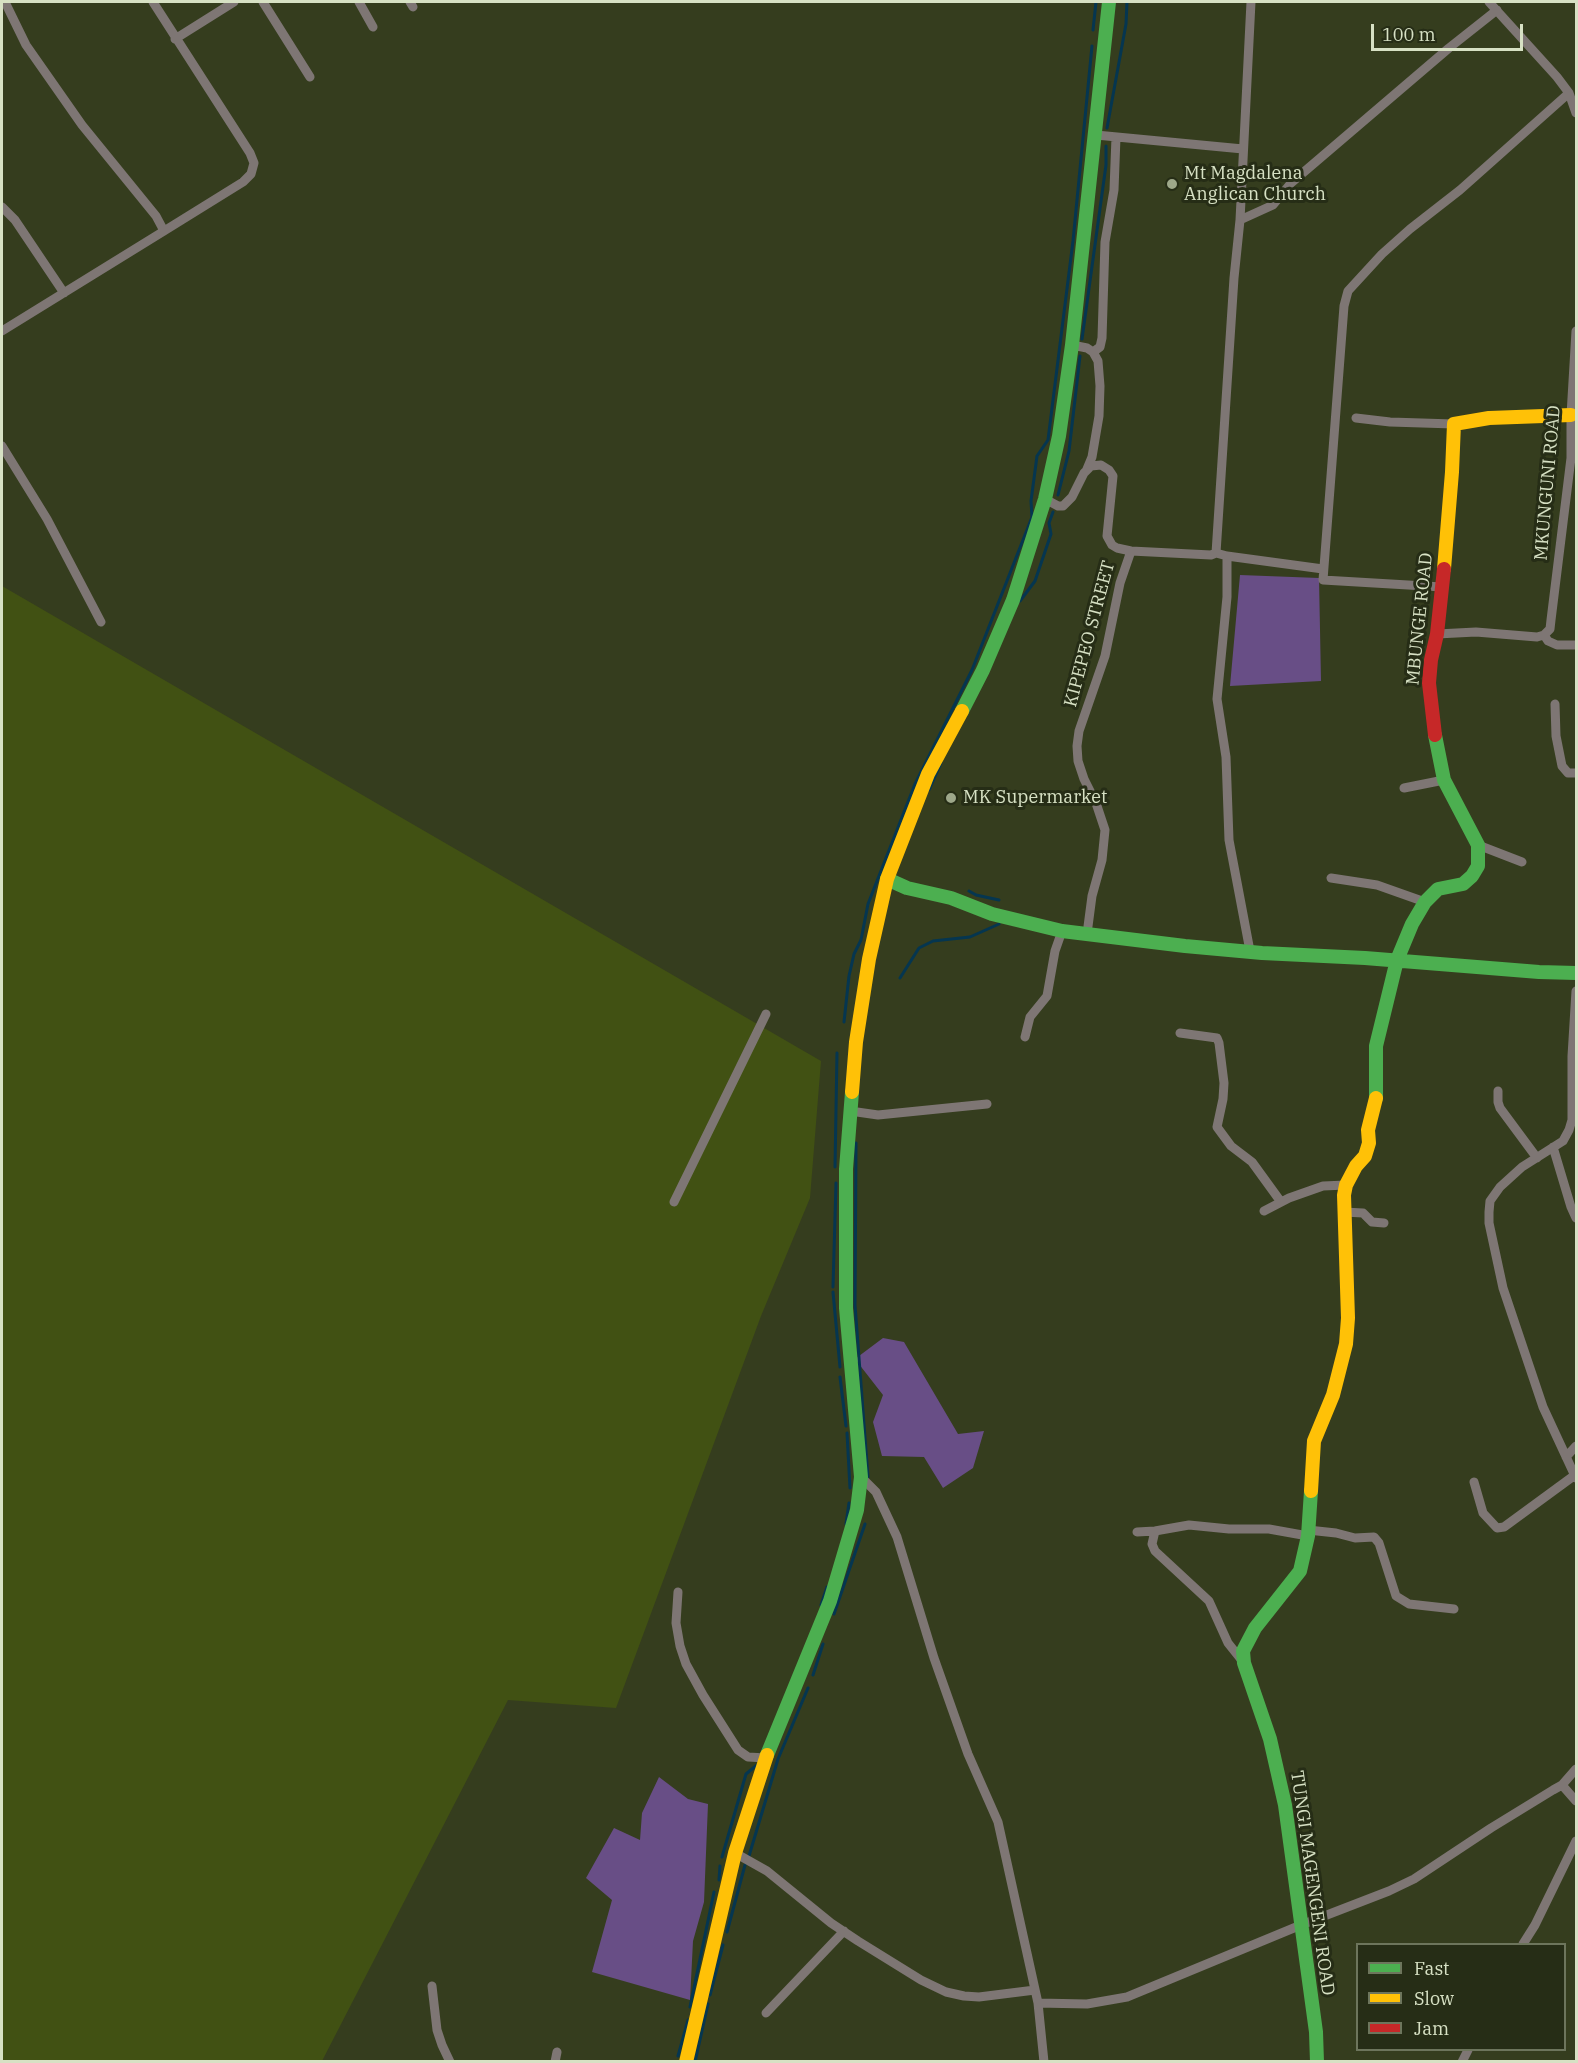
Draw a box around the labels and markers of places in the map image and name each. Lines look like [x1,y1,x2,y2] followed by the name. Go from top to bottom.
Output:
[1184,163,1326,206] place label: Mt Magdalena Anglican Church
[1165,177,1179,191] marker: Mt Magdalena Anglican Church
[963,787,1107,809] place label: MK Supermarket
[944,791,958,805] marker: MK Supermarket

